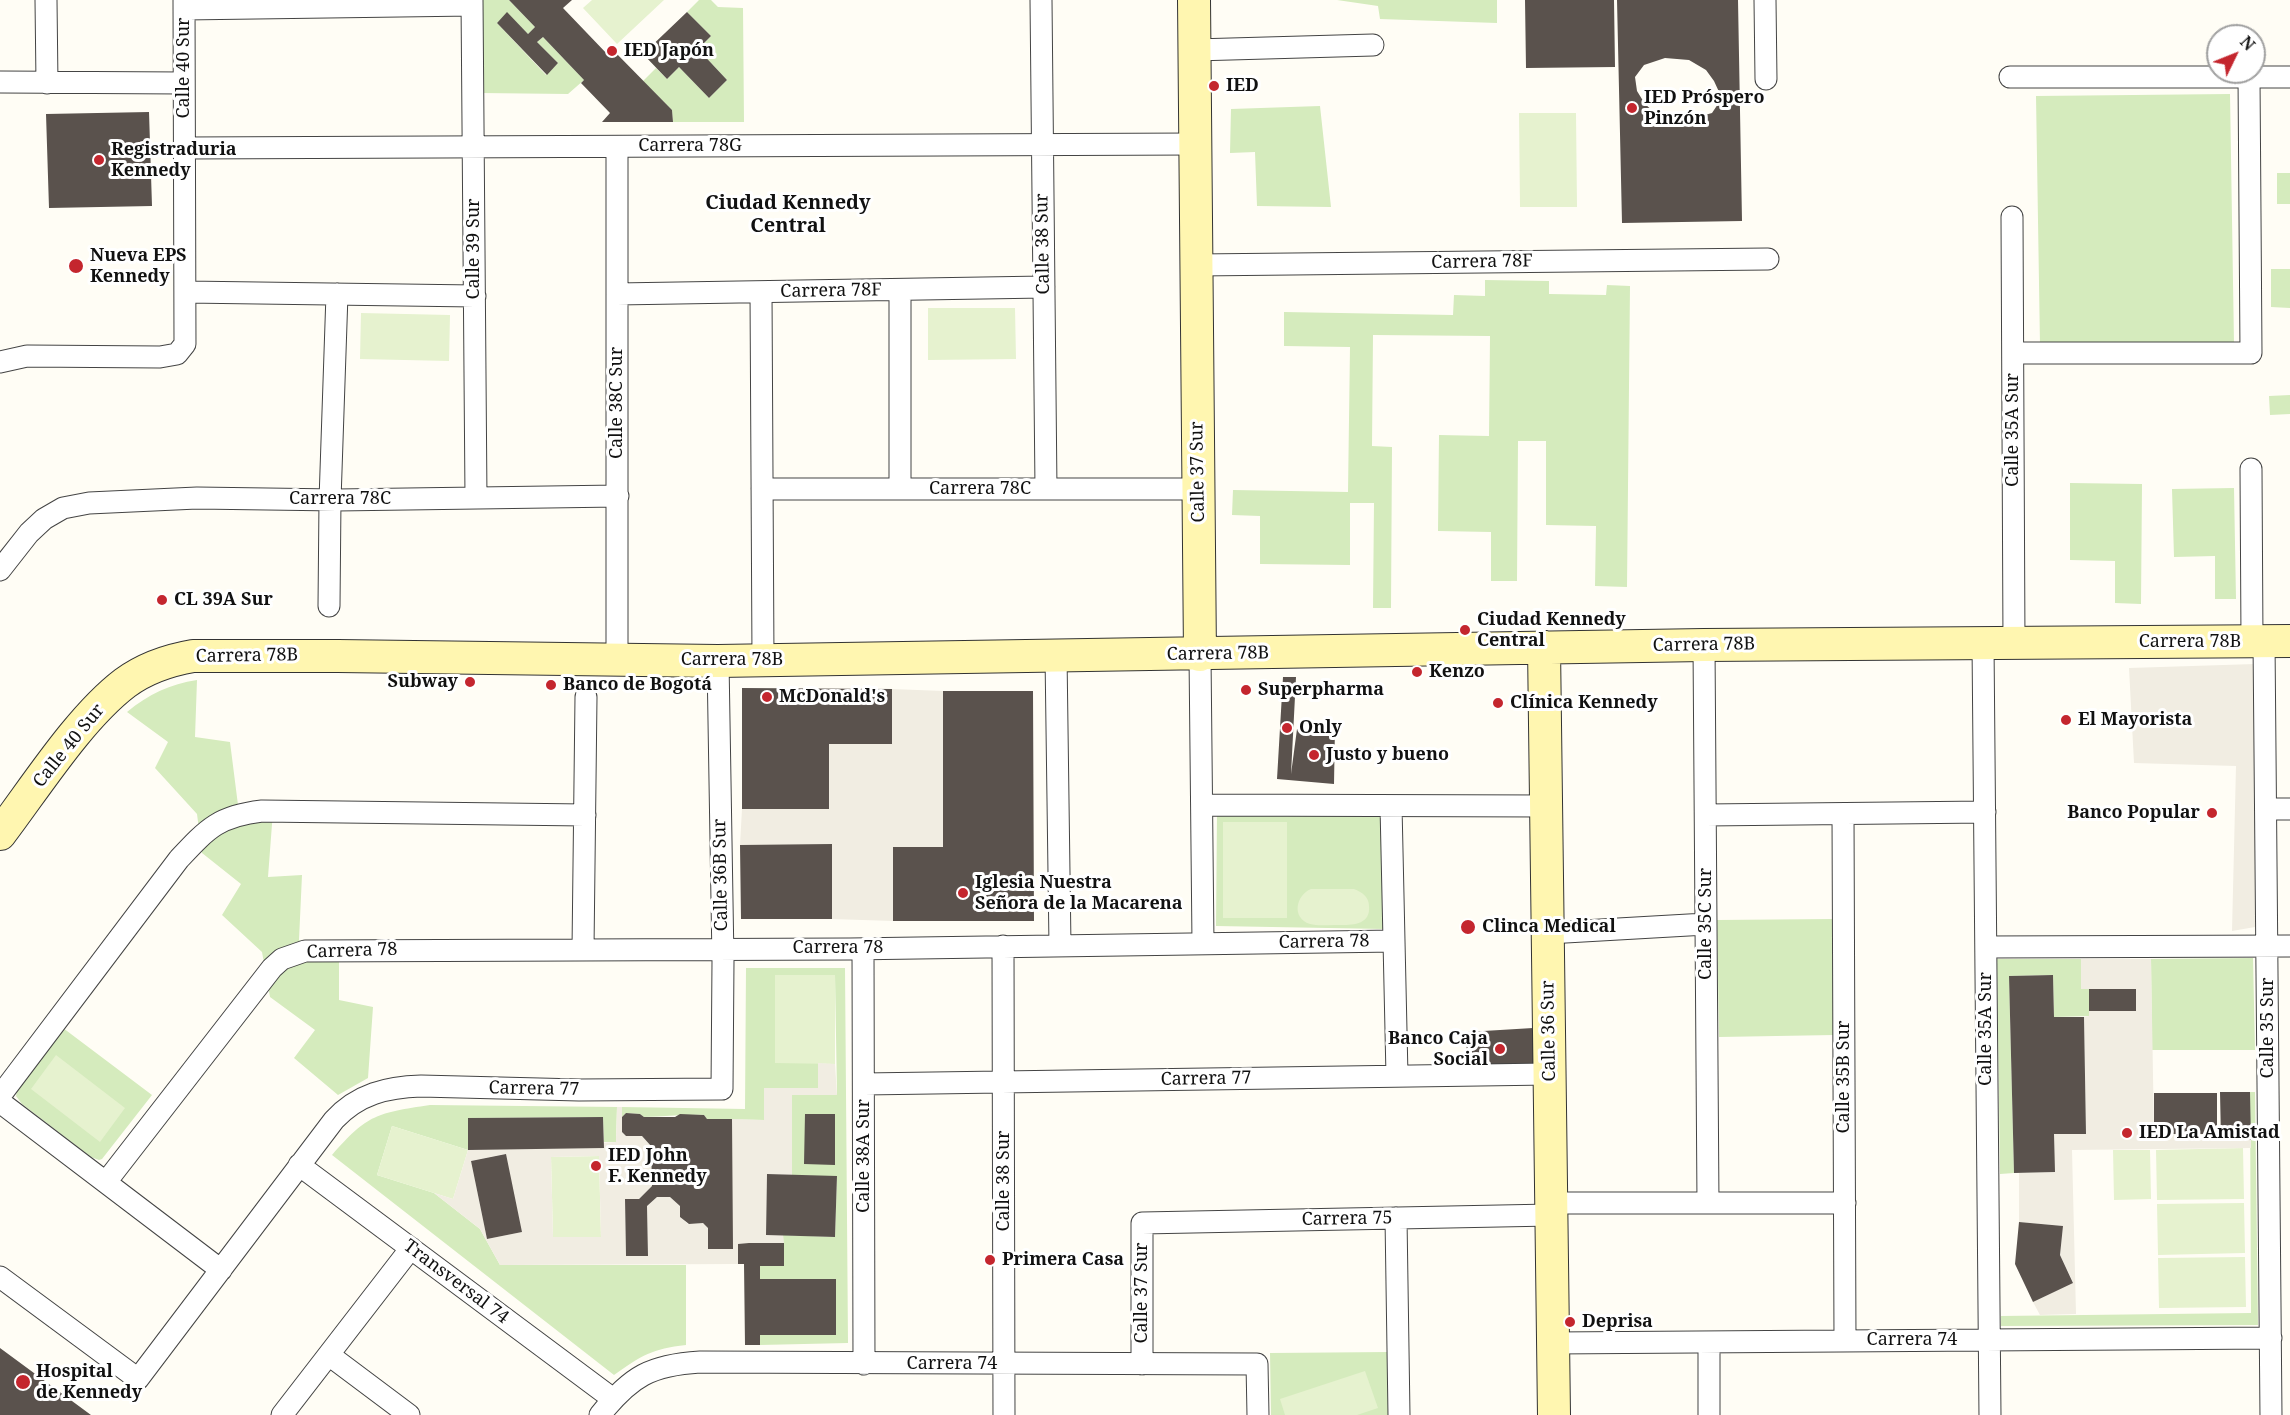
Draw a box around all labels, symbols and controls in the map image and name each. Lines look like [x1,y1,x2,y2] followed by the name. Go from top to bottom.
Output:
[173,17,195,119] street label: Calle 40 Sur
[2206,24,2266,84] north arrow
[2235,31,2260,55] text: N
[624,40,714,62] place label: IED Japón
[605,44,619,58] marker: IED Japón
[1226,75,1259,97] place label: IED
[1207,79,1221,93] marker: IED
[1644,87,1764,130] place label: IED Próspero Pinzón
[1625,101,1639,115] marker: IED Próspero Pinzón
[638,135,742,157] street label: Carrera 78G
[111,139,237,182] place label: Registraduria Kennedy
[92,153,106,167] marker: Registraduria Kennedy
[705,191,871,238] district label: Ciudad Kennedy Central
[1031,193,1055,295] street label: Calle 38 Sur
[463,198,485,300] street label: Calle 39 Sur
[90,245,187,288] place label: Nueva EPS Kennedy
[1431,250,1533,274] street label: Carrera 78F
[67,257,85,275] marker: Nueva EPS Kennedy
[780,279,882,303] street label: Carrera 78F
[606,347,628,459] street label: Calle 38C Sur
[2002,373,2024,487] street label: Calle 35A Sur
[1186,421,1210,523] street label: Calle 37 Sur
[929,478,1031,500] street label: Carrera 78C
[289,488,391,510] street label: Carrera 78C
[174,589,273,611] place label: CL 39A Sur
[155,593,169,607] marker: CL 39A Sur
[1477,609,1626,652] place label: Ciudad Kennedy Central
[1458,623,1472,637] marker: Ciudad Kennedy Central
[2139,631,2241,653] street label: Carrera 78B
[1653,633,1755,657] street label: Carrera 78B
[1167,642,1269,666] street label: Carrera 78B
[196,644,298,668] street label: Carrera 78B
[681,649,783,671] street label: Carrera 78B
[1429,661,1485,683] place label: Kenzo
[1410,665,1424,679] marker: Kenzo
[388,671,458,693] place label: Subway
[563,674,712,696] place label: Banco de Bogotá
[463,675,477,689] marker: Subway
[544,678,558,692] marker: Banco de Bogotá
[1258,679,1384,701] place label: Superpharma
[1239,683,1253,697] marker: Superpharma
[779,686,885,708] place label: McDonald's
[760,690,774,704] marker: McDonald's
[1510,692,1658,714] place label: Clínica Kennedy
[1491,696,1505,710] marker: Clínica Kennedy
[29,700,109,792] street label: Calle 40 Sur
[2078,709,2192,731] place label: El Mayorista
[2059,713,2073,727] marker: El Mayorista
[1299,717,1342,739] place label: Only
[1280,721,1294,735] marker: Only
[1326,744,1449,766] place label: Justo y bueno
[1307,748,1321,762] marker: Justo y bueno
[2067,802,2200,824] place label: Banco Popular
[2205,806,2219,820] marker: Banco Popular
[709,818,733,932] street label: Calle 36B Sur
[1695,868,1717,980] street label: Calle 35C Sur
[975,872,1183,914] place label: Iglesia Nuestra Señora de la Macarena
[956,886,970,900] marker: Iglesia Nuestra Señora de la Macarena
[1482,916,1616,938] place label: Clinca Medical
[1459,918,1477,936] marker: Clinca Medical
[1278,930,1370,954] street label: Carrera 78
[793,937,883,959] street label: Carrera 78
[306,939,398,963] street label: Carrera 78
[1975,972,1997,1086] street label: Calle 35A Sur
[2257,977,2279,1079] street label: Calle 35 Sur
[1537,980,1561,1082] street label: Calle 36 Sur
[1833,1021,1855,1133] street label: Calle 35B Sur
[1388,1028,1488,1070] place label: Banco Caja Social
[1493,1042,1507,1056] marker: Banco Caja Social
[1160,1067,1252,1091] street label: Carrera 77
[488,1077,580,1101] street label: Carrera 77
[853,1099,875,1213] street label: Calle 38A Sur
[2139,1122,2280,1144] place label: IED La Amistad
[2120,1126,2134,1140] marker: IED La Amistad
[993,1130,1015,1232] street label: Calle 38 Sur
[608,1145,707,1188] place label: IED John F. Kennedy
[589,1159,603,1173] marker: IED John F. Kennedy
[1301,1207,1393,1231] street label: Carrera 75
[399,1235,513,1329] street label: Transversal 74
[1131,1242,1153,1344] street label: Calle 37 Sur
[1002,1249,1124,1271] place label: Primera Casa
[983,1253,997,1267] marker: Primera Casa
[1582,1311,1653,1333] place label: Deprisa
[1563,1315,1577,1329] marker: Deprisa
[1867,1329,1957,1351] street label: Carrera 74
[907,1353,997,1375] street label: Carrera 74
[36,1361,142,1404] place label: Hospital de Kennedy
[14,1373,32,1391] marker: Hospital de Kennedy

